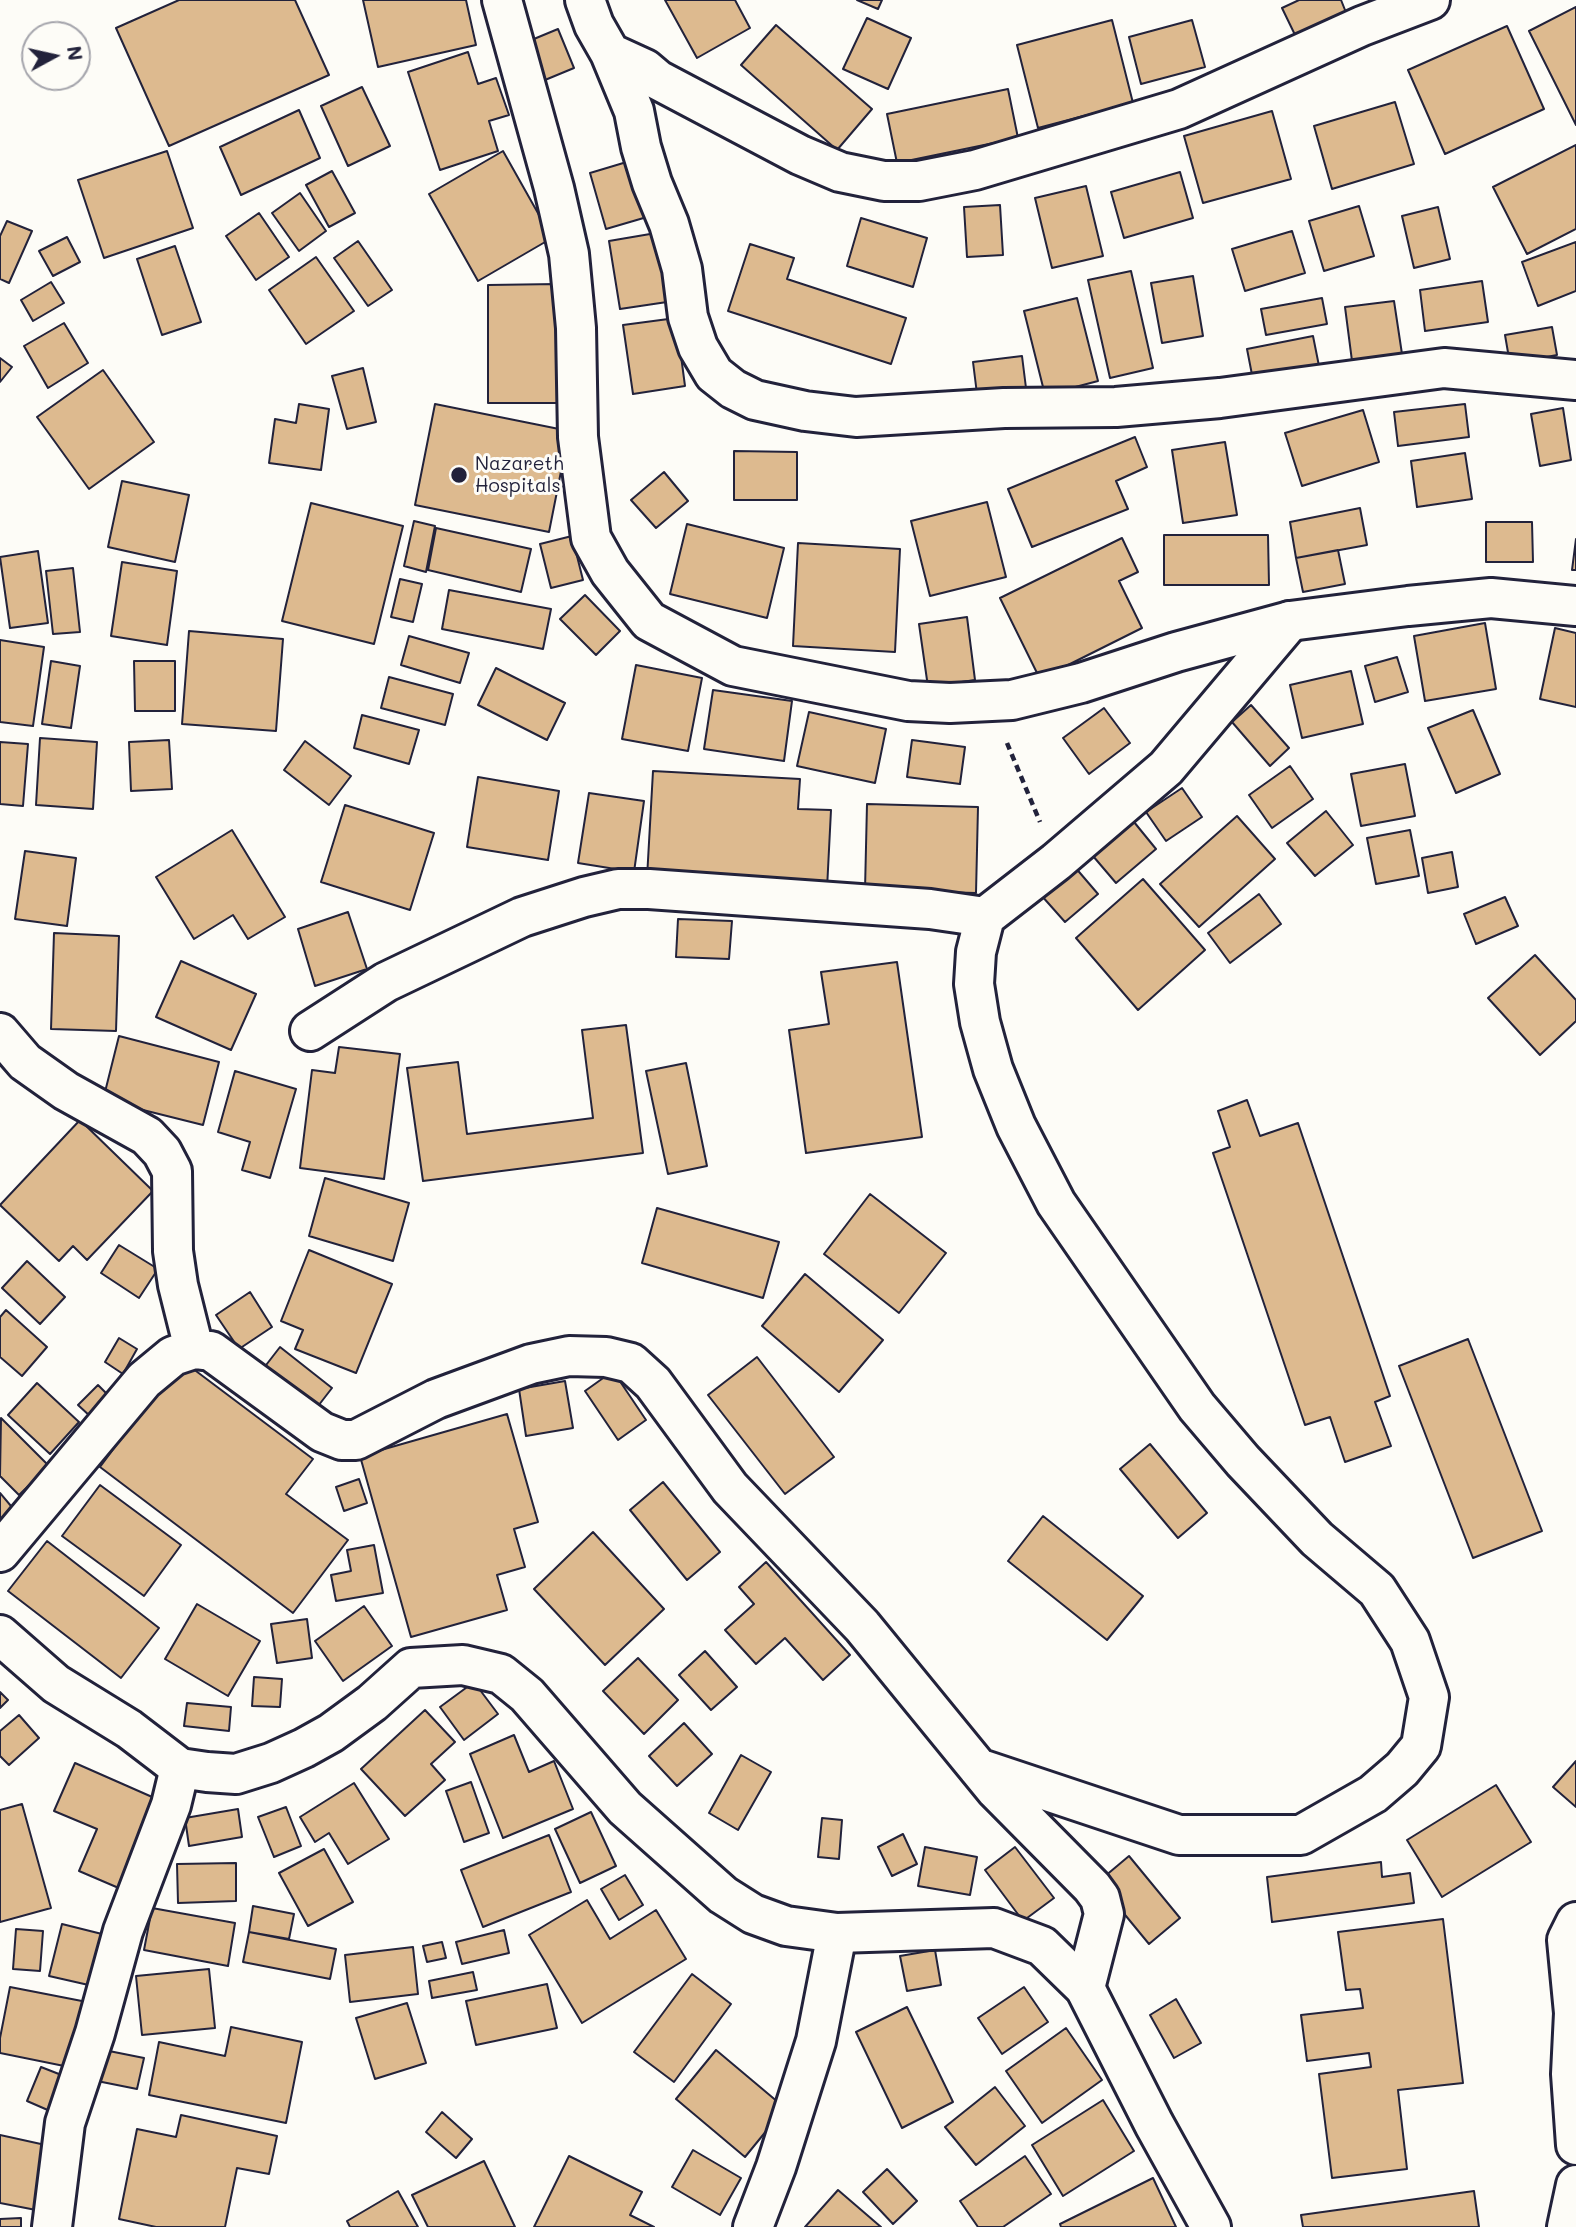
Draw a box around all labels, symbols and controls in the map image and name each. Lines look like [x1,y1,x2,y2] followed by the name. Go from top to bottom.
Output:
[21,21,91,91] north arrow
[62,44,89,62] text: N
[475,453,564,497] place label: Nazareth Hospitals
[449,465,469,485] marker: Nazareth Hospitals

